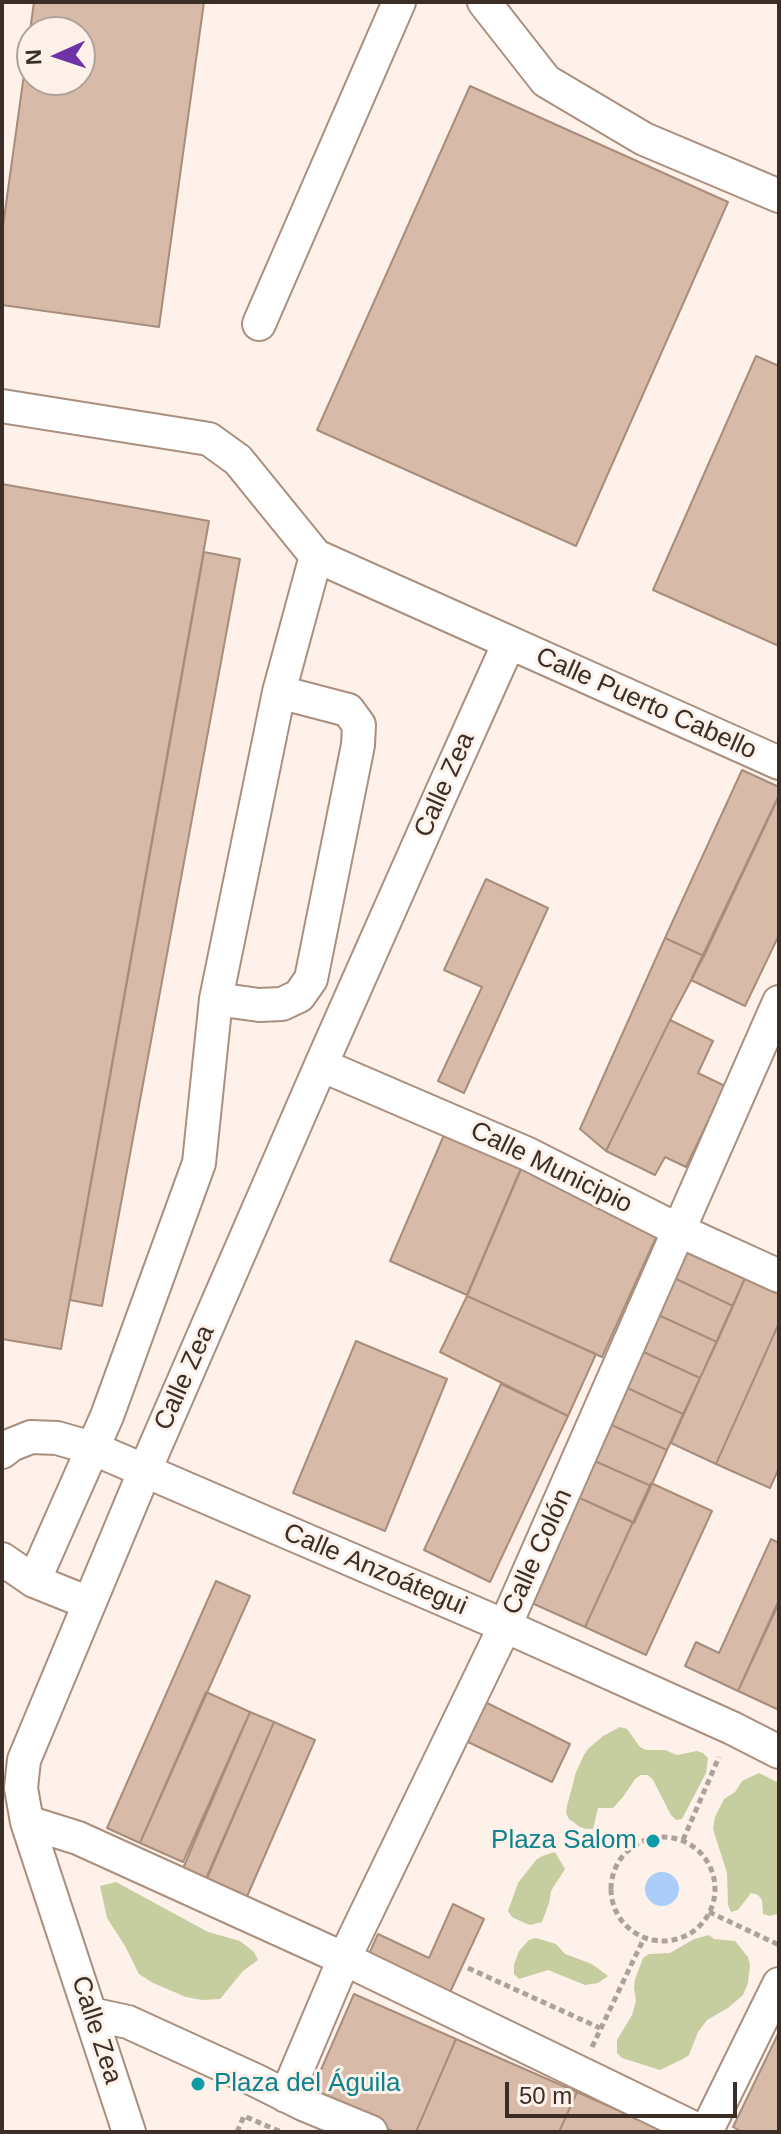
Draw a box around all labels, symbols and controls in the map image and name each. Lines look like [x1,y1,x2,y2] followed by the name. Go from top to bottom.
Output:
[16,16,96,96] north arrow
[21,49,46,66] text: N
[531,641,761,767] street label: Calle Puerto Cabello
[408,728,482,842] street label: Calle Zea
[465,1115,637,1221] street label: Calle Municipio
[148,1321,222,1435] street label: Calle Zea
[496,1484,580,1620] street label: Calle Colón
[278,1517,472,1623] street label: Calle Anzoátegui
[491,1825,637,1857] place label: Plaza Salom
[644,1832,662,1850] marker: Plaza Salom
[64,1972,128,2088] street label: Calle Zea
[509,2066,741,2116] scale bar
[214,2068,400,2100] place label: Plaza del Águila
[189,2075,207,2093] marker: Plaza del Águila
[519,2082,572,2109] text: 50 m

